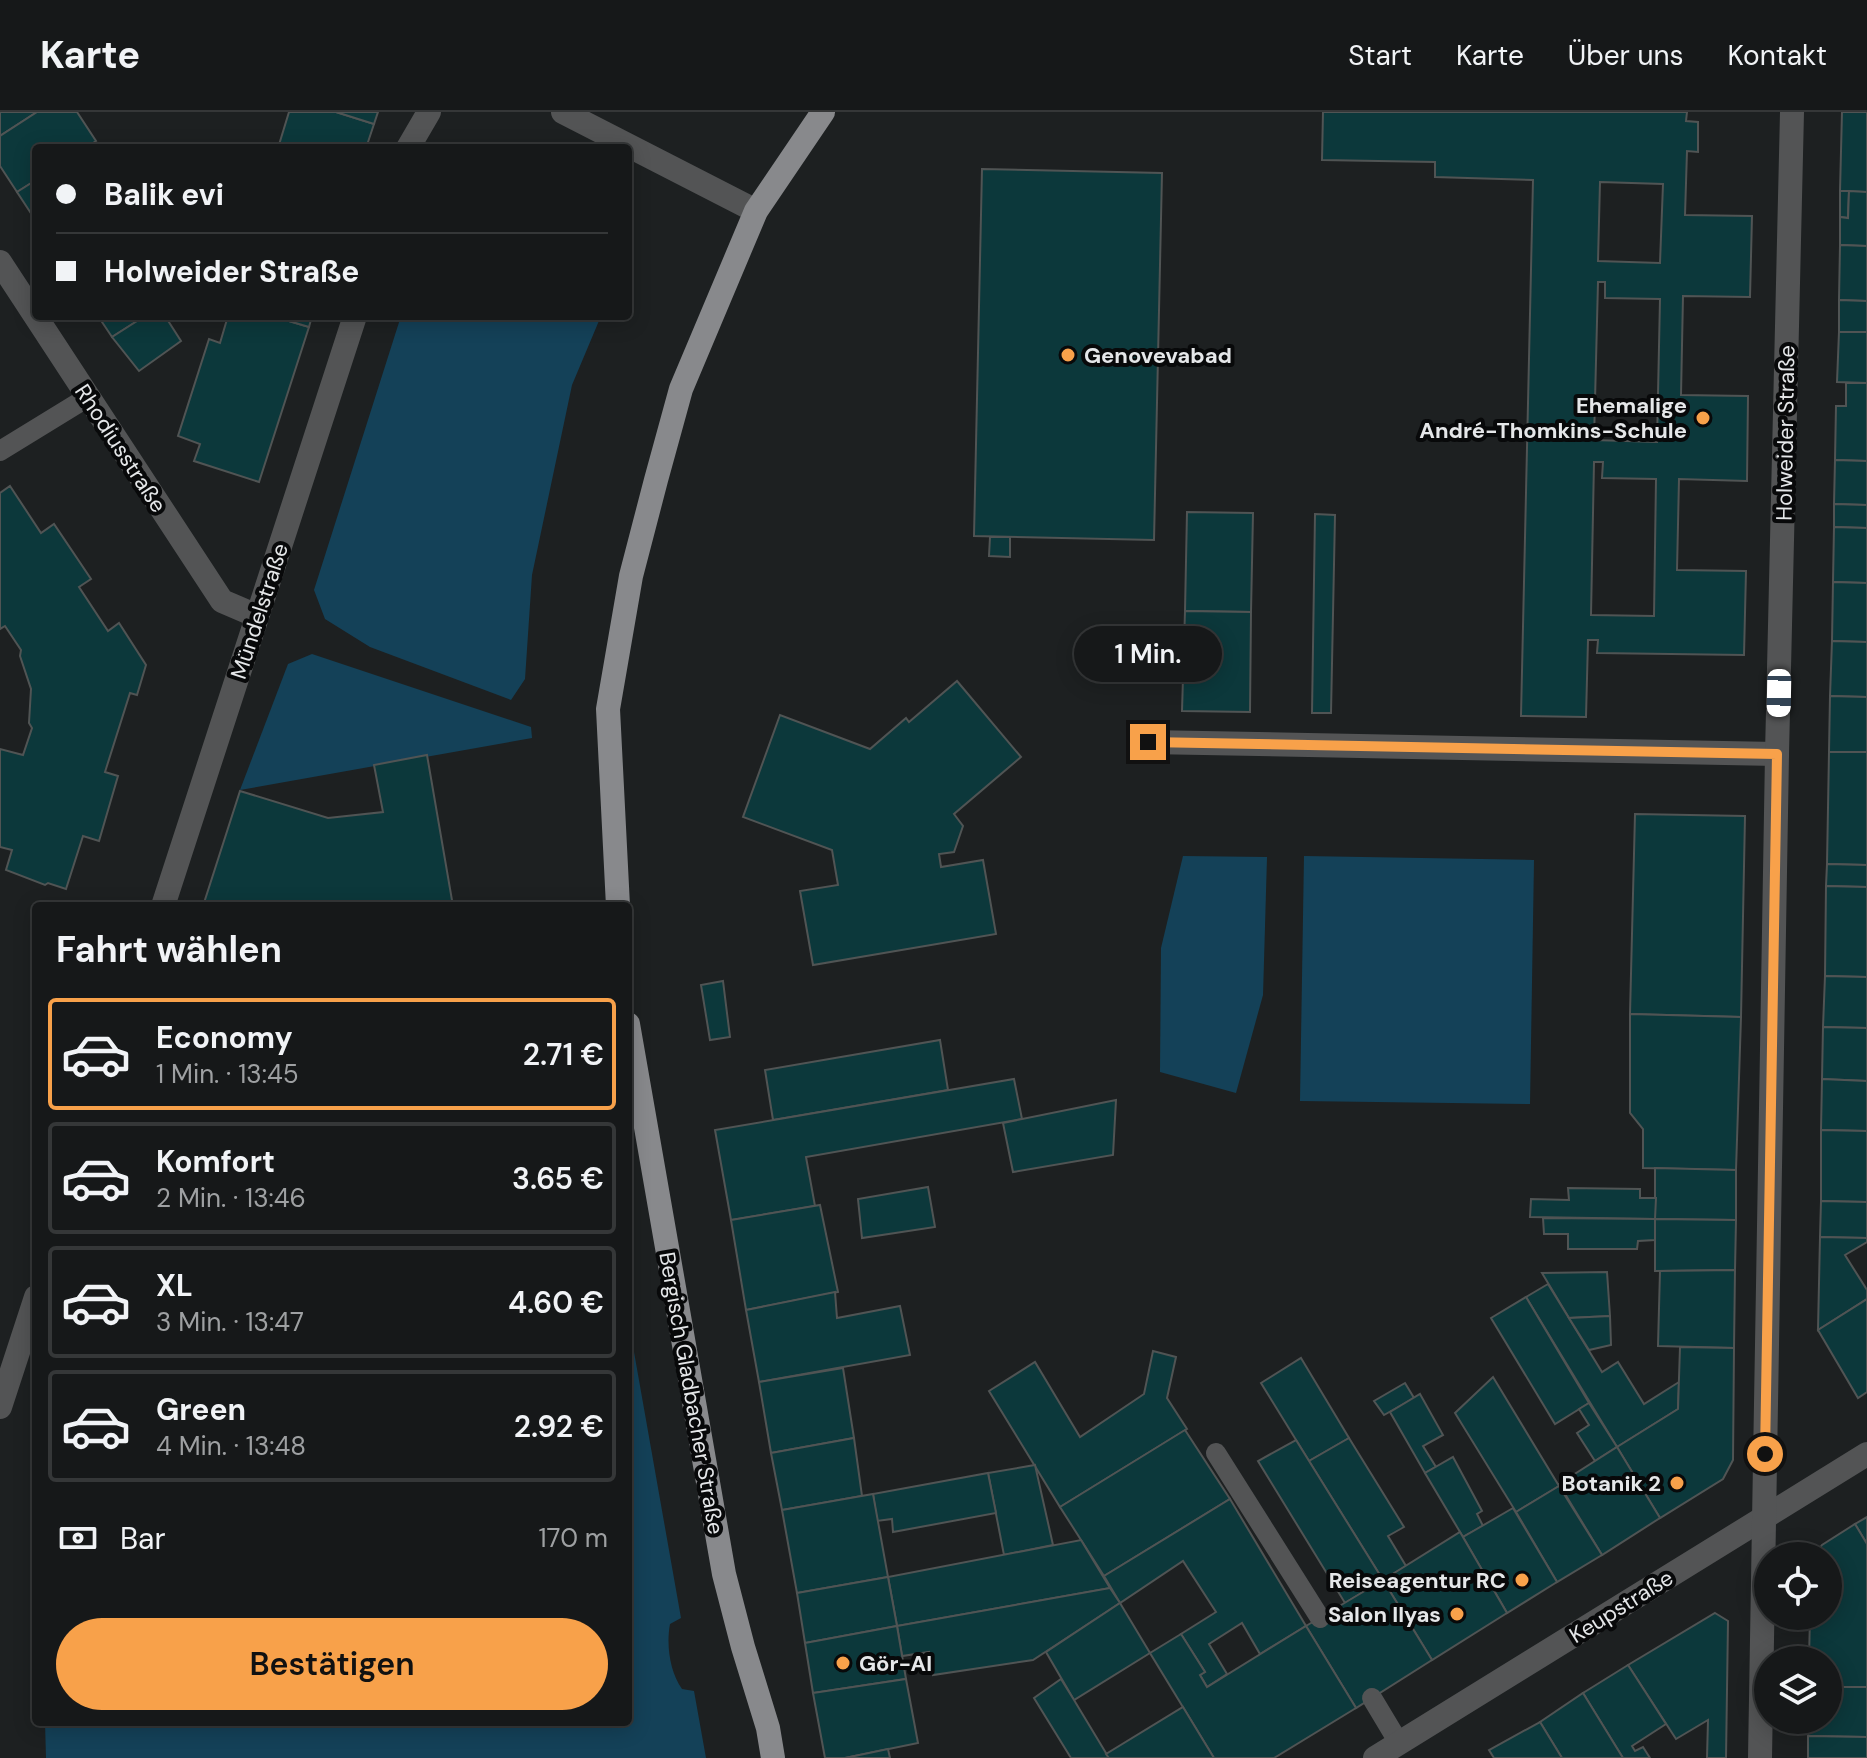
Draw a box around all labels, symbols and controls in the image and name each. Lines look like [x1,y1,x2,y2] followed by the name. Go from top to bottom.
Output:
[40,30,140,80] text: Karte
[1348,37,1412,74] text: Start
[1456,37,1524,74] text: Karte
[1568,37,1684,74] text: Über uns
[1728,37,1827,74] text: Kontakt
[104,175,224,214] text: Balik evi
[104,252,359,291] text: Holweider Straße
[1084,341,1232,370] place label: Genovevabad
[1769,345,1802,521] street label: Holweider Straße
[1059,346,1077,364] marker: Genovevabad
[68,379,173,518] street label: Rhodiusstraße
[1419,391,1687,445] place label: Ehemalige André-Thomkins-Schule
[1694,409,1712,427] marker: Ehemalige André-Thomkins-Schule
[224,540,295,683] street label: Mündelstraße
[1074,626,1222,682] callout: 1 Min.
[1115,637,1181,671] text: 1 Min.
[1767,669,1791,717] car
[1130,724,1166,760] route end
[56,926,282,973] text: Fahrt wählen
[60,1018,132,1090] icon: car
[156,1018,293,1057] text: Economy
[523,1035,604,1074] text: 2.71 €
[156,1057,299,1091] text: 1 Min. · 13:45
[60,1142,132,1214] icon: car
[156,1142,275,1181] text: Komfort
[512,1159,604,1198] text: 3.65 €
[156,1181,306,1215] text: 2 Min. · 13:46
[652,1250,731,1537] street label: Bergisch Gladbacher Straße
[60,1266,132,1338] icon: car
[156,1266,193,1305] text: XL
[508,1283,604,1322] text: 4.60 €
[156,1305,304,1339] text: 3 Min. · 13:47
[60,1390,132,1462] icon: car
[156,1390,246,1429] text: Green
[514,1407,604,1446] text: 2.92 €
[156,1429,306,1463] text: 4 Min. · 13:48
[1747,1436,1783,1472] route start
[1561,1469,1661,1498] place label: Botanik 2
[1668,1474,1686,1492] marker: Botanik 2
[56,1516,100,1560] icon: cash
[120,1519,166,1558] text: Bar
[539,1521,608,1555] text: 170 m
[1754,1542,1842,1734] map controls
[1754,1542,1842,1630] button: locate
[1564,1563,1679,1650] street label: Keupstraße
[1329,1566,1506,1595] place label: Reiseagentur RC
[1513,1571,1531,1589] marker: Reiseagentur RC
[1328,1600,1441,1629] place label: Salon Ilyas
[1448,1605,1466,1623] marker: Salon Ilyas
[56,1618,608,1710] button: Bestätigen
[1754,1646,1842,1734] button: layers
[859,1649,932,1678] place label: Gör-Al
[834,1654,852,1672] marker: Gör-Al

